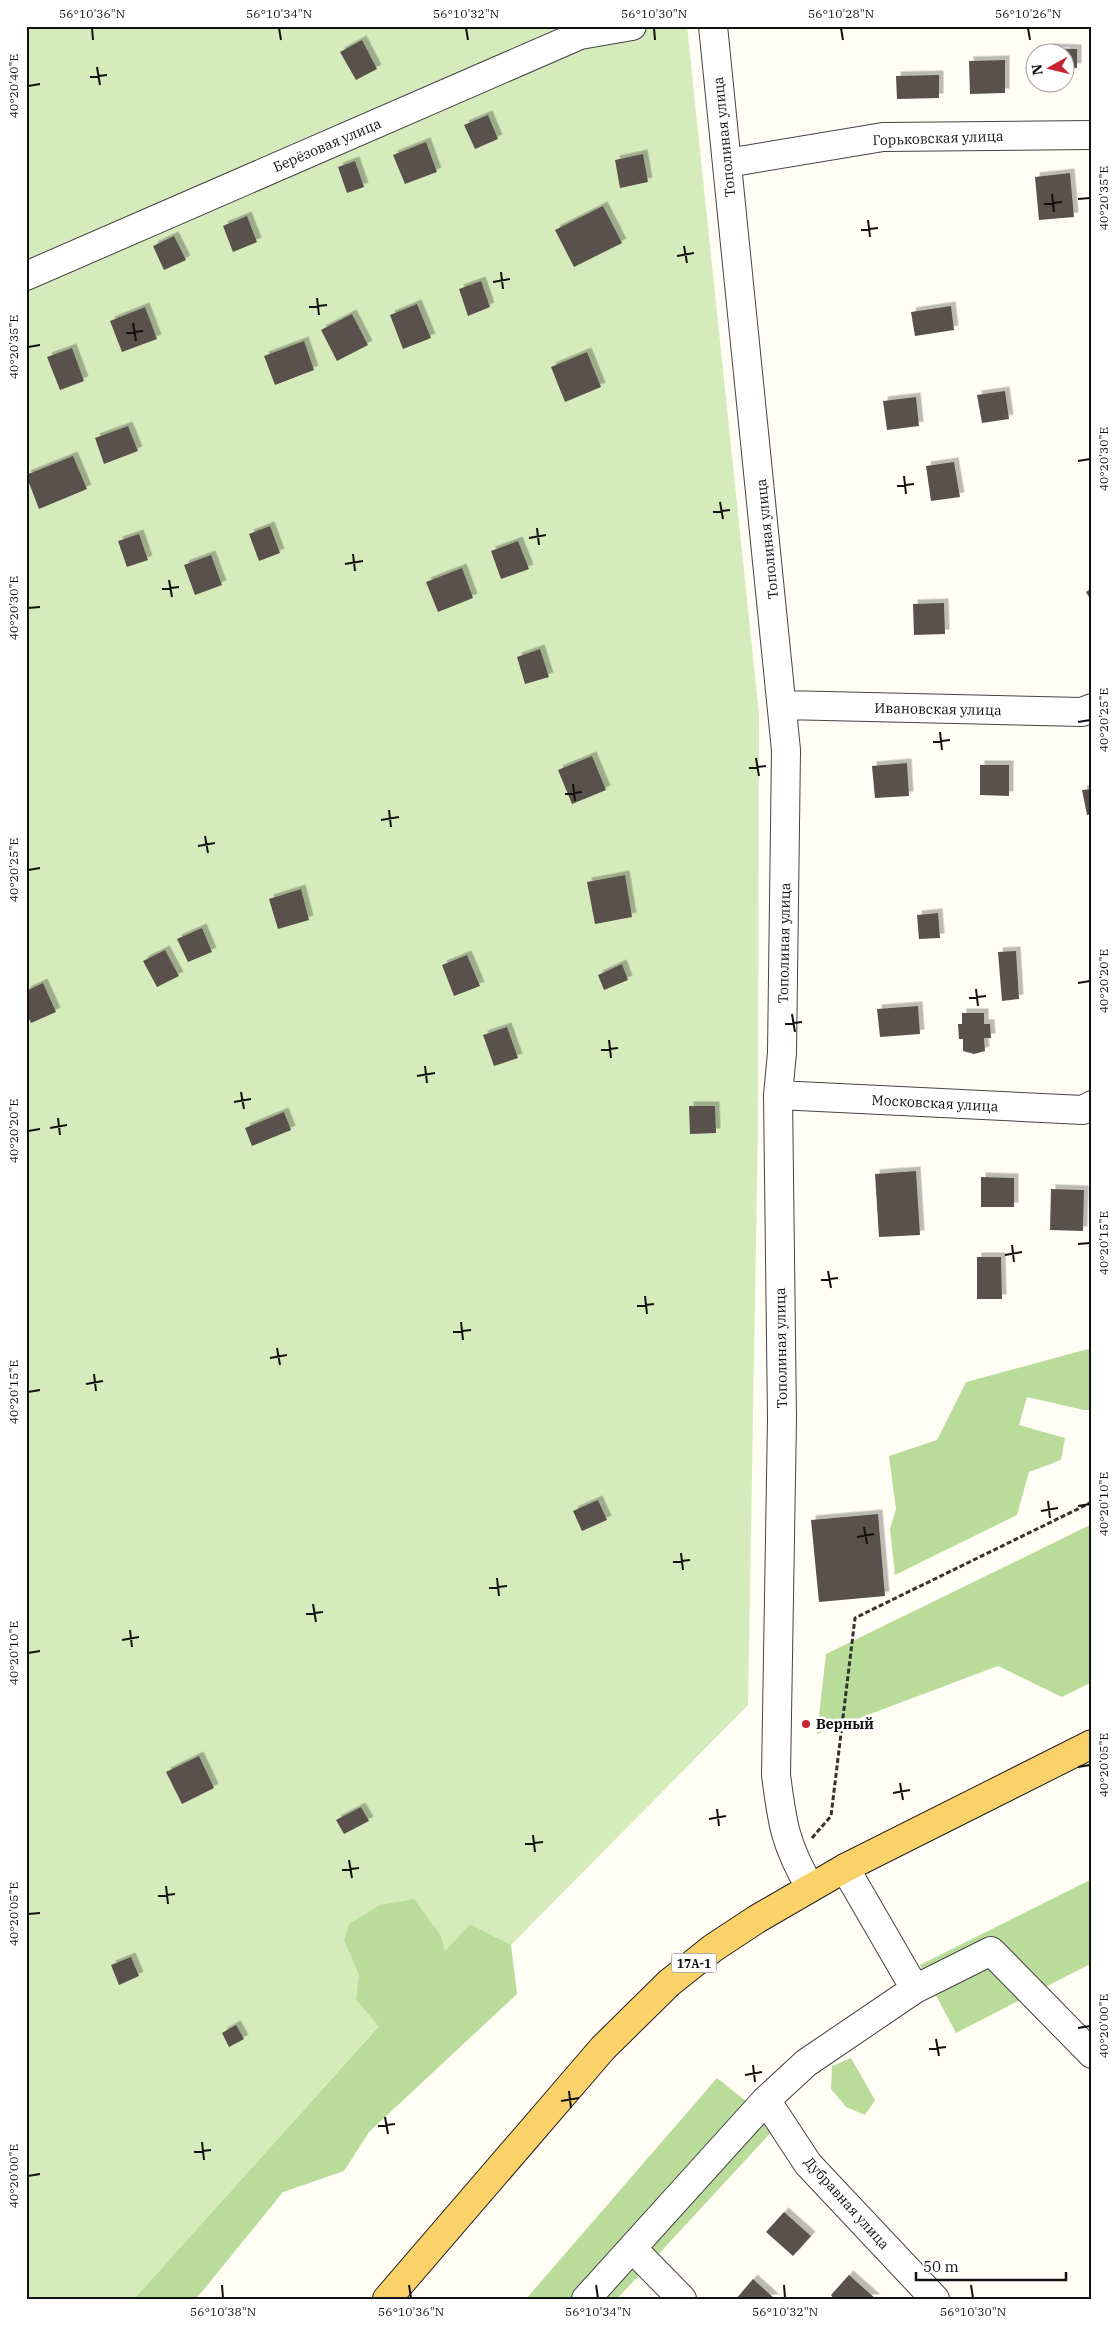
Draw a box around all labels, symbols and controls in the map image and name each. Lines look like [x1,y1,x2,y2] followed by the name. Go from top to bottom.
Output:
[59,6,125,21] text: 56°10'36"N
[246,6,312,21] text: 56°10'34"N
[433,6,499,21] text: 56°10'32"N
[621,6,687,21] text: 56°10'30"N
[808,6,874,21] text: 56°10'28"N
[995,6,1061,21] text: 56°10'26"N
[1026,42,1076,92] north arrow
[6,54,21,118] text: 40°20'40"E
[1027,63,1047,77] text: N
[709,76,739,198] street label: Тополиная улица
[270,114,384,176] street label: Берёзовая улица
[872,127,1004,149] street label: Горьковская улица
[1096,166,1111,230] text: 40°20'35"E
[6,315,21,379] text: 40°20'35"E
[1096,427,1111,491] text: 40°20'30"E
[752,478,782,600] street label: Тополиная улица
[6,576,21,640] text: 40°20'30"E
[1096,688,1111,752] text: 40°20'25"E
[874,699,1002,719] street label: Ивановская улица
[6,838,21,902] text: 40°20'25"E
[774,882,794,1004] street label: Тополиная улица
[1096,949,1111,1013] text: 40°20'20"E
[871,1091,999,1115] street label: Московская улица
[6,1099,21,1163] text: 40°20'20"E
[1096,1211,1111,1275] text: 40°20'15"E
[771,1287,791,1409] street label: Тополиная улица
[6,1360,21,1424] text: 40°20'15"E
[1096,1472,1111,1536] text: 40°20'10"E
[6,1621,21,1685] text: 40°20'10"E
[816,1715,874,1733] place label: Верный
[800,1718,812,1730] marker: Верный
[1096,1733,1111,1797] text: 40°20'05"E
[6,1882,21,1946] text: 40°20'05"E
[672,1954,716,1972] road number: 17А-1
[1096,1994,1111,2058] text: 40°20'00"E
[6,2144,21,2208] text: 40°20'00"E
[801,2153,894,2253] street label: Дубравная улица
[916,2250,1066,2282] scale bar
[923,2257,959,2276] text: 50 m
[190,2304,256,2319] text: 56°10'38"N
[378,2304,444,2319] text: 56°10'36"N
[565,2304,631,2319] text: 56°10'34"N
[752,2304,818,2319] text: 56°10'32"N
[940,2304,1006,2319] text: 56°10'30"N

